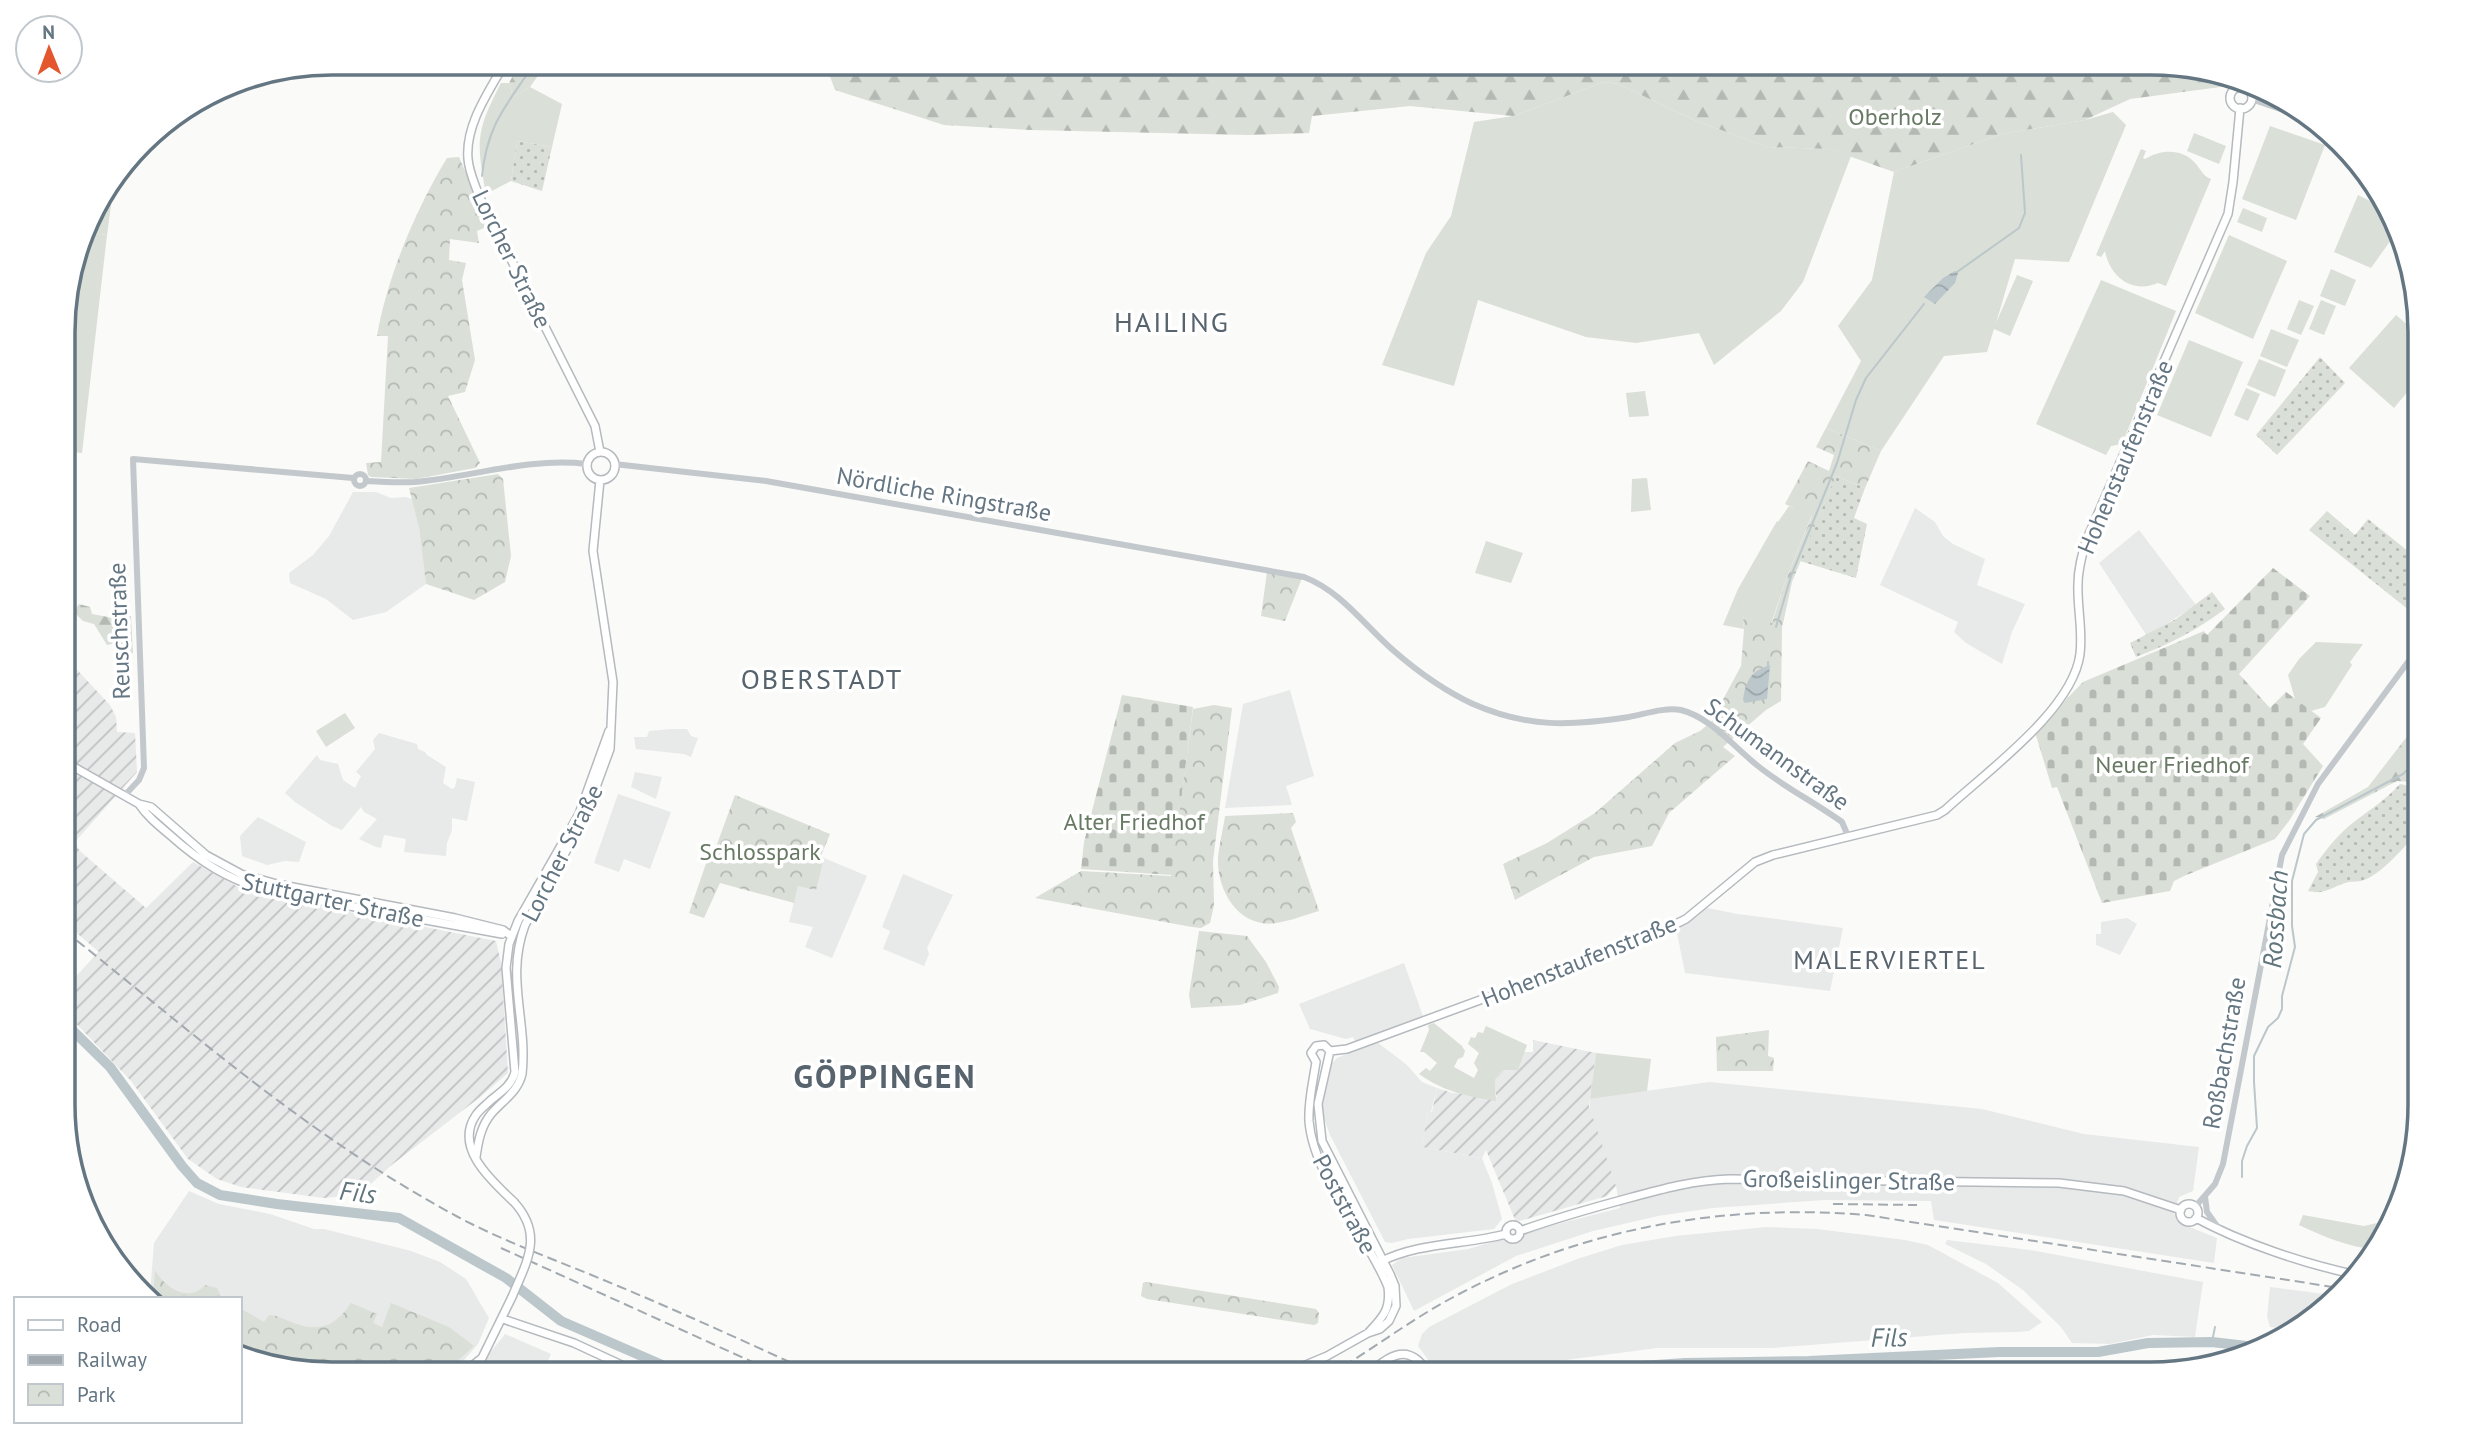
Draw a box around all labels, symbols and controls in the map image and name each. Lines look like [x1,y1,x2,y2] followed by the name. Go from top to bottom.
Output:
[14,14,84,84] north arrow
[42,20,55,44] text: N
[1848,101,1942,132] park label: Oberholz
[465,185,559,333] street label: Lorcher Straße
[1114,303,1230,340] district label: HAILING
[2070,355,2180,559] street label: Hohenstaufenstraße
[834,460,1054,528] street label: Nördliche Ringstraße
[101,562,137,700] street label: Reuschstraße
[741,660,903,697] district label: OBERSTADT
[1698,691,1856,817] street label: Schumannstraße
[2095,749,2250,780] park label: Neuer Friedhof
[514,779,610,927] street label: Lorcher Straße
[1063,806,1206,837] park label: Alter Friedhof
[699,836,821,867] park label: Schlosspark
[239,866,427,934] street label: Stuttgarter Straße
[2255,869,2295,969] water label: Rossbach
[1477,908,1681,1014] street label: Hohenstaufenstraße
[1793,943,1987,976] district label: MALERVIERTEL
[2195,975,2253,1131] street label: Roßbachstraße
[794,1055,976,1097] district label: GÖPPINGEN
[1306,1149,1384,1259] street label: Poststraße
[1743,1163,1955,1197] street label: Großeislinger Straße
[338,1173,379,1211] water label: Fils
[14,1297,242,1423] legend
[77,1311,121,1338] text: Road
[1870,1320,1908,1354] water label: Fils
[77,1346,147,1373] text: Railway
[77,1381,116,1408] text: Park

